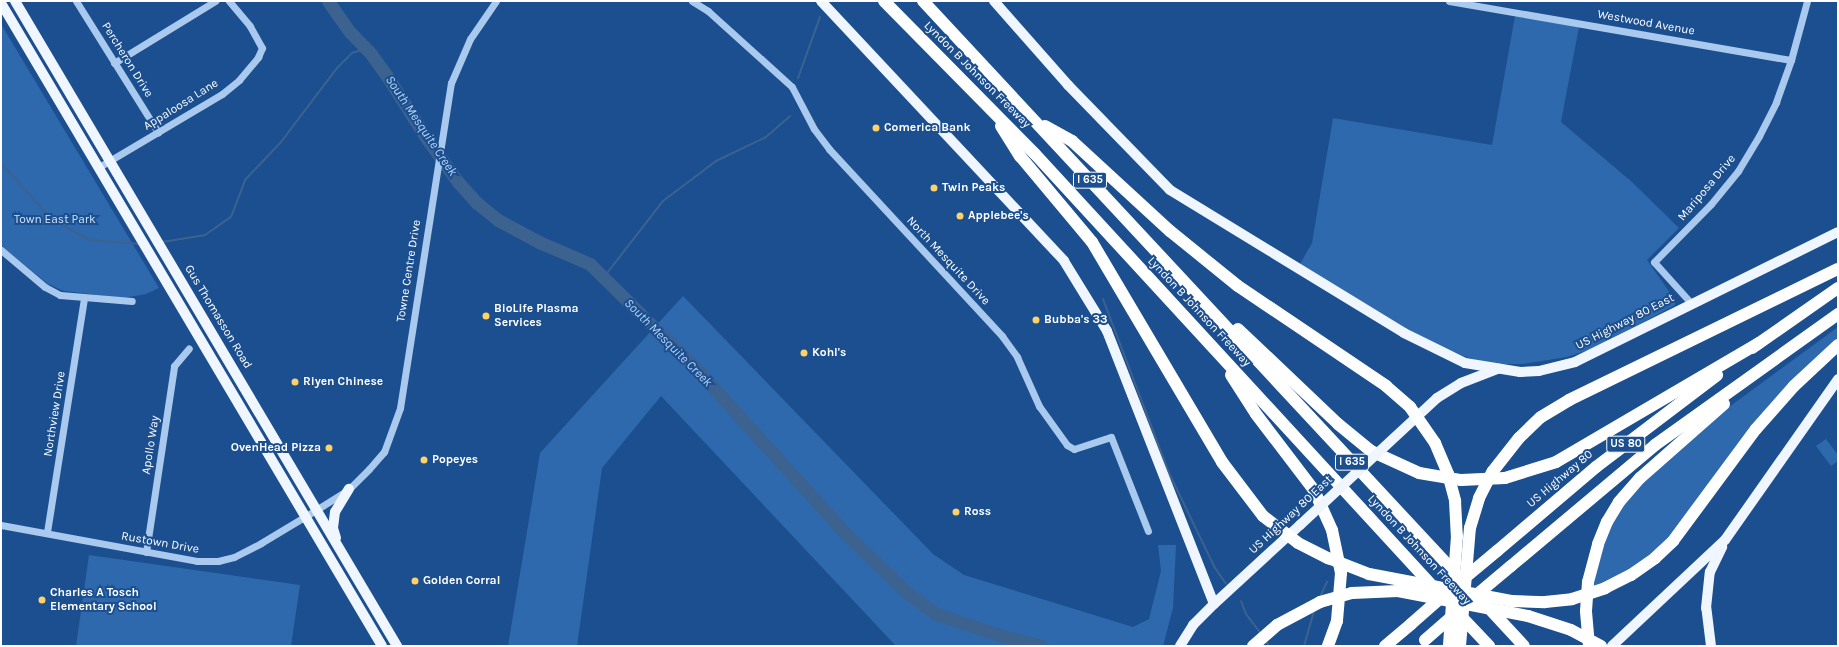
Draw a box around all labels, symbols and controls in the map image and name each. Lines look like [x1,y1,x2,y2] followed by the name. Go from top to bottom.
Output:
[1596,7,1696,39] street label: Westwood Avenue
[921,19,1033,131] street label: Lyndon B Johnson Freeway
[98,20,156,100] street label: Percheron Drive
[382,73,460,179] water label: South Mesquite Creek
[141,76,221,134] street label: Appaloosa Lane
[884,121,971,135] place label: Comerica Bank
[871,123,881,133] marker: Comerica Bank
[1675,152,1739,224] street label: Mariposa Drive
[1072,171,1108,189] road number: I 635
[942,181,1005,195] place label: Twin Peaks
[929,183,939,193] marker: Twin Peaks
[968,209,1029,223] place label: Applebee's
[955,211,965,221] marker: Applebee's
[14,213,96,227] park label: Town East Park
[903,214,993,308] street label: North Mesquite Drive
[394,219,424,323] street label: Towne Centre Drive
[1144,254,1254,370] street label: Lyndon B Johnson Freeway
[181,262,255,372] street label: Gus Thomasson Road
[1573,291,1677,353] street label: US Highway 80 East
[621,296,715,390] water label: South Mesquite Creek
[494,302,579,330] place label: BioLife Plasma Services
[481,311,491,321] marker: BioLife Plasma Services
[1044,313,1108,327] place label: Bubba's 33
[1031,315,1041,325] marker: Bubba's 33
[812,346,846,360] place label: Kohl's
[799,348,809,358] marker: Kohl's
[41,370,69,458] street label: Northview Drive
[303,375,383,389] place label: Riyen Chinese
[290,377,300,387] marker: Riyen Chinese
[139,415,163,475] street label: Apollo Way
[1606,435,1646,453] road number: US 80
[231,441,321,455] place label: OvenHead Pizza
[324,443,334,453] marker: OvenHead Pizza
[1524,447,1596,511] street label: US Highway 80
[432,453,478,467] place label: Popeyes
[1334,453,1370,471] road number: I 635
[419,455,429,465] marker: Popeyes
[1246,473,1336,557] street label: US Highway 80 East
[1364,492,1474,608] street label: Lyndon B Johnson Freeway
[964,505,991,519] place label: Ross
[951,507,961,517] marker: Ross
[120,529,200,557] street label: Rustown Drive
[423,574,500,588] place label: Golden Corral
[410,576,420,586] marker: Golden Corral
[50,586,157,614] place label: Charles A Tosch Elementary School
[37,595,47,605] marker: Charles A Tosch Elementary School

